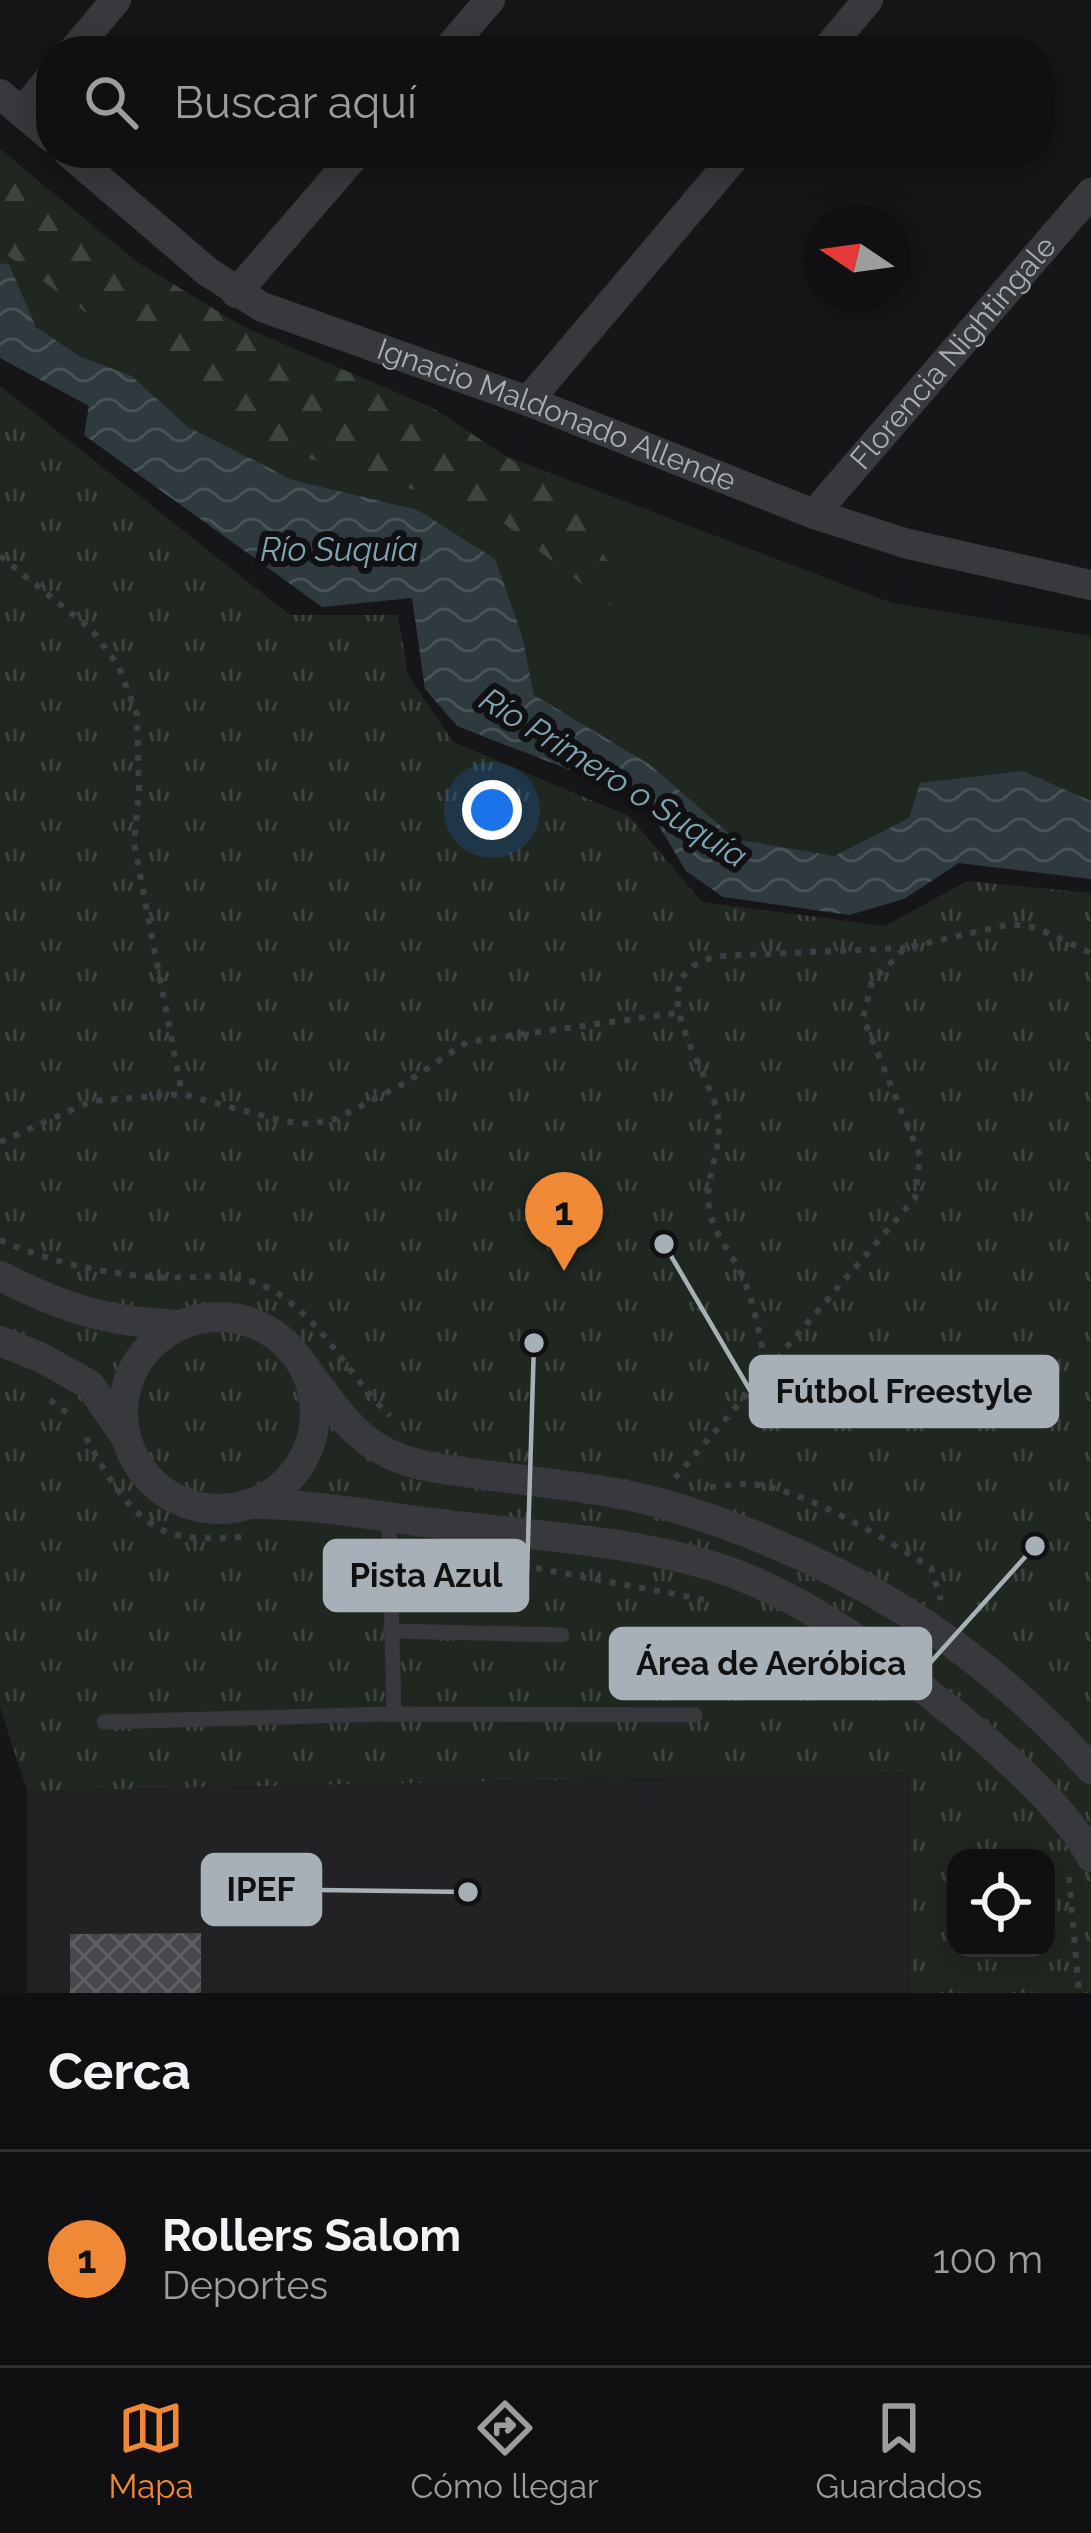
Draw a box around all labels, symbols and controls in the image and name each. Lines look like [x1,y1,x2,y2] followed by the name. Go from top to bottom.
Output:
[36,36,1055,168] search box
[78,69,144,135] icon: search
[174,76,417,129] text: Buscar aquí
[803,204,911,312] north arrow
[843,229,1063,476] street label: Florencia Nightingale
[373,331,741,498] street label: Ignacio Maldonado Allende
[260,530,418,569] water label: Río Suquía
[473,679,754,875] water label: Río Primero o Suquía
[462,780,522,840] your location
[525,1172,603,1271] pin: 1
[751,1357,1057,1426] callout: Fútbol Freestyle
[775,1372,1033,1411] text: Fútbol Freestyle
[325,1541,527,1610] callout: Pista Azul
[349,1556,503,1595] text: Pista Azul
[611,1629,930,1698] callout: Área de Aeróbica
[636,1644,906,1683] text: Área de Aeróbica
[947,1849,1055,1957] map controls
[947,1849,1055,1957] button: locate
[203,1855,320,1924] callout: IPEF
[227,1870,295,1909] text: IPEF
[48,2041,191,2101] text: Cerca
[162,2209,461,2262] text: Rollers Salom
[77,2236,97,2282] text: 1
[933,2236,1043,2282] text: 100 m
[162,2262,328,2308] text: Deportes
[109,2395,194,2506] tab: Mapa
[411,2395,599,2506] tab: Cómo llegar
[816,2395,983,2506] tab: Guardados

